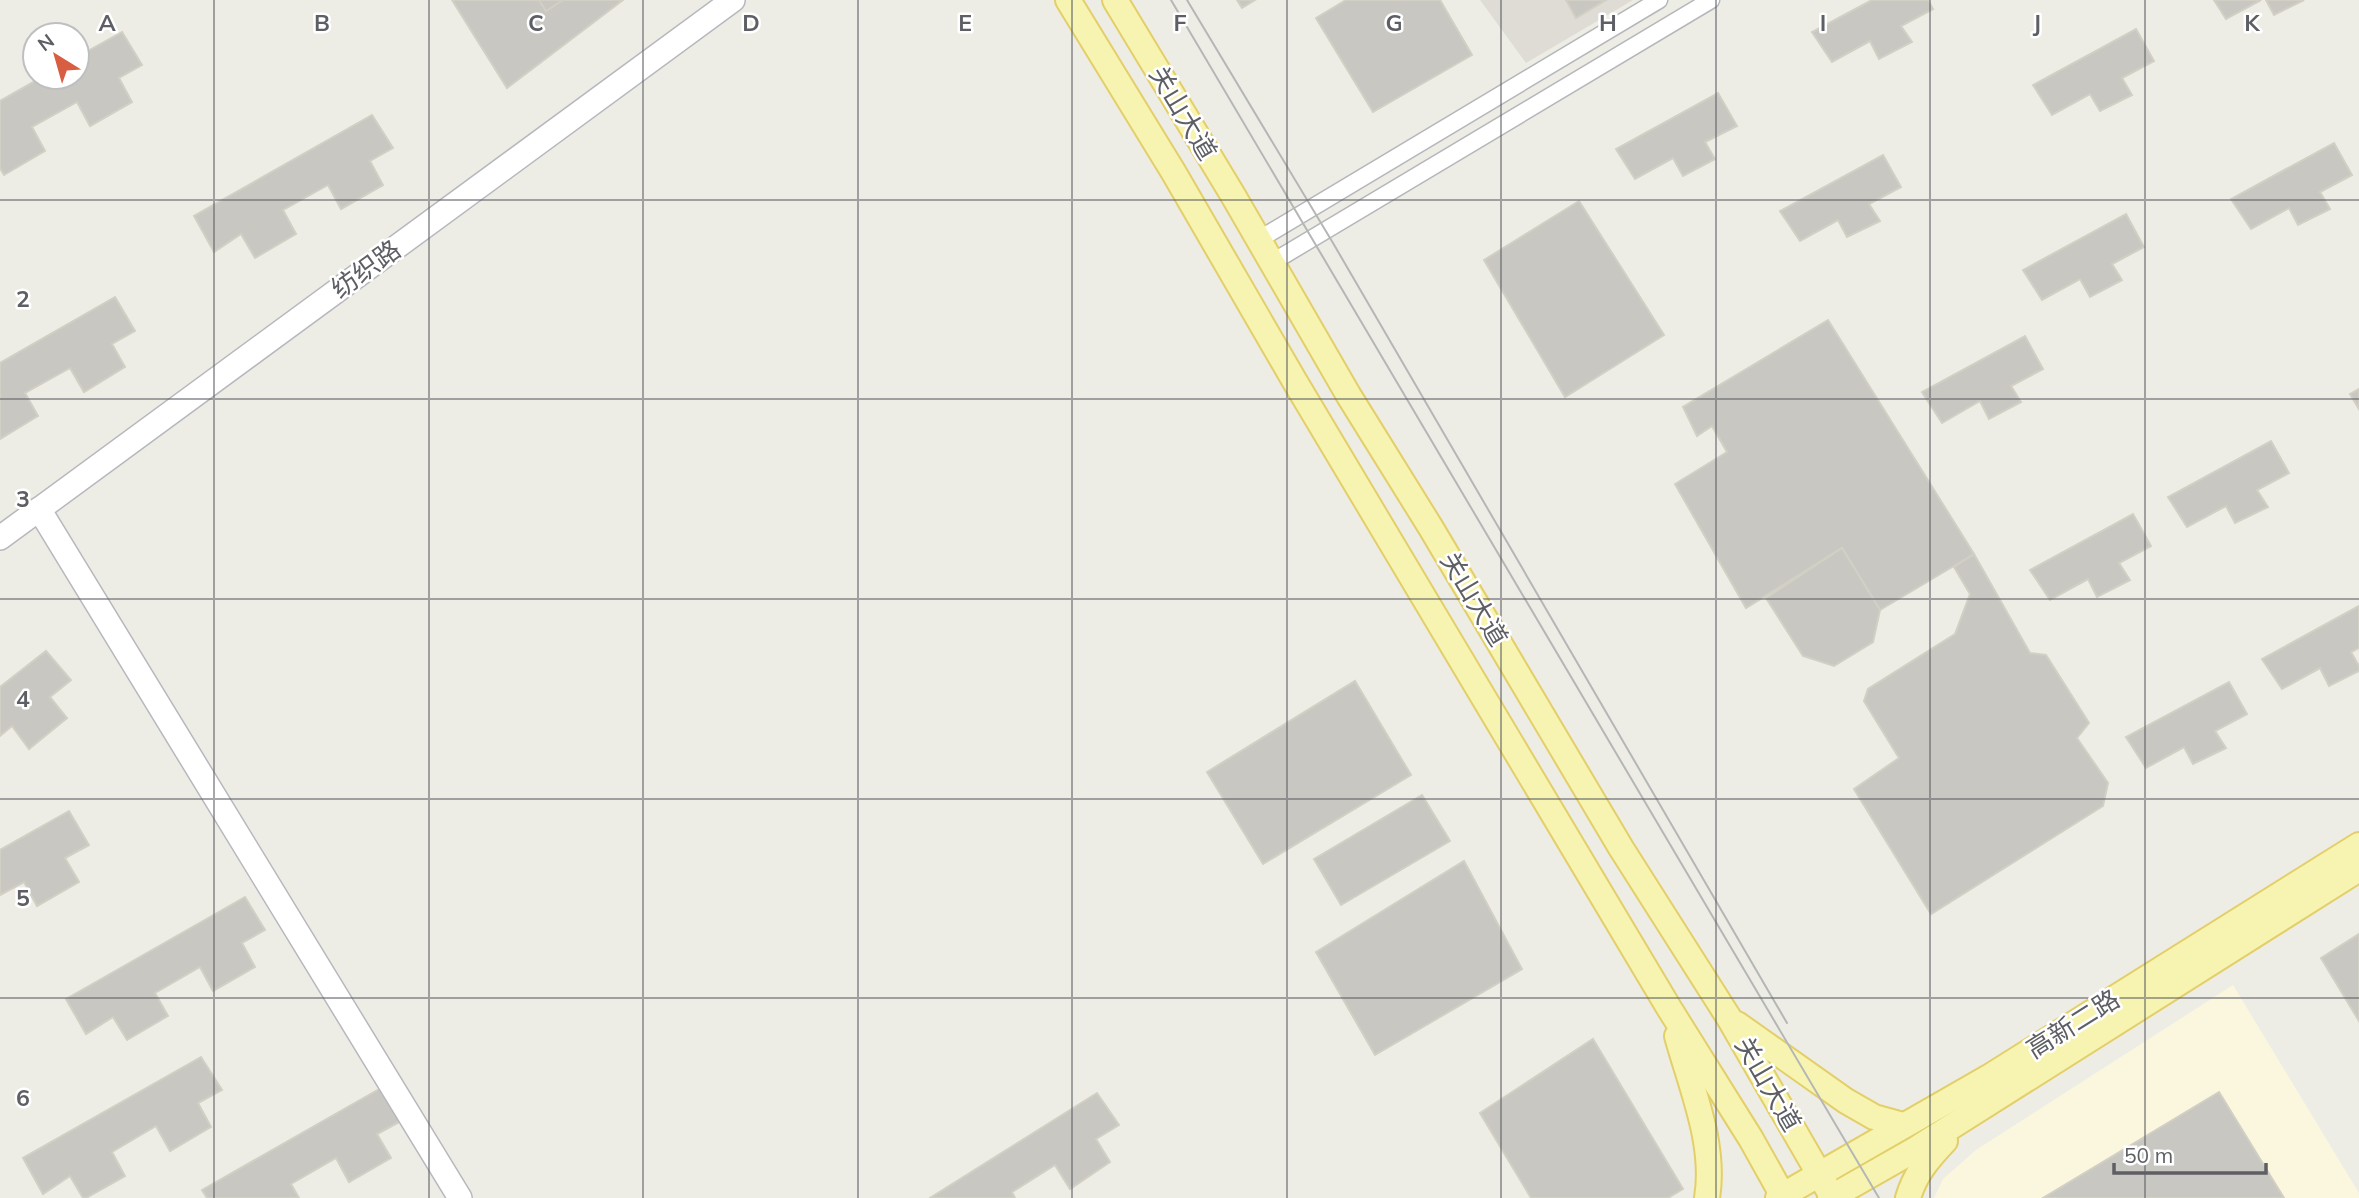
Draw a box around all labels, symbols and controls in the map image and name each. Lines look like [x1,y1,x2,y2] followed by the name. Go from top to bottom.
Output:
[98,8,116,37] text: A
[314,8,330,37] text: B
[528,8,544,37] text: C
[742,8,760,37] text: D
[958,8,972,37] text: E
[1173,8,1187,37] text: F
[1385,8,1403,37] text: G
[1599,8,1617,37] text: H
[1820,8,1826,37] text: I
[2033,8,2041,37] text: J
[2244,8,2261,37] text: K
[21,21,91,91] north arrow
[33,29,59,56] text: N
[1142,60,1224,166] street label: 关山大道
[324,232,407,305] street label: 纺织路
[16,284,30,313] text: 2
[16,484,30,513] text: 3
[1433,546,1515,652] street label: 关山大道
[16,684,30,713] text: 4
[16,883,30,912] text: 5
[2020,982,2126,1065] street label: 高新二路
[1728,1030,1809,1137] street label: 关山大道
[16,1083,30,1112] text: 6
[2114,1132,2266,1176] scale bar
[2124,1142,2173,1168] text: 50 m

